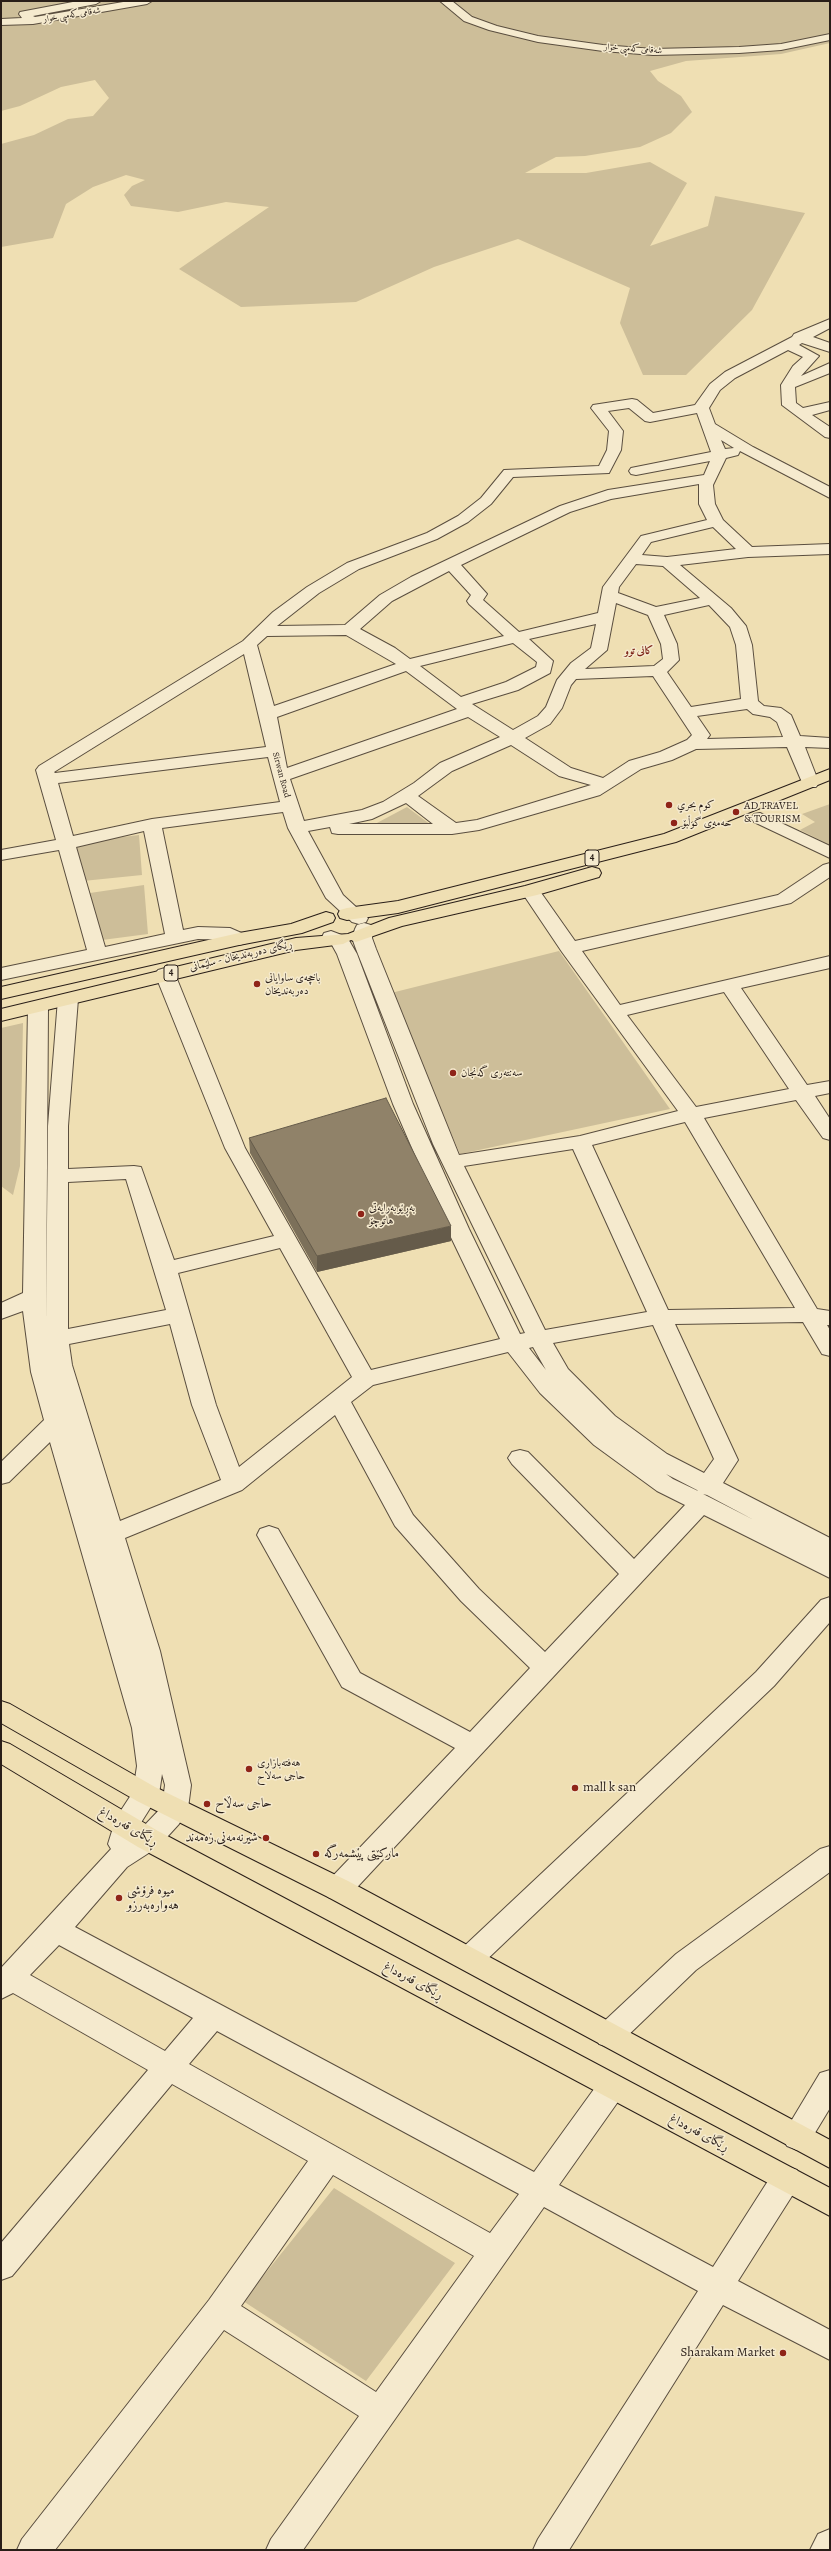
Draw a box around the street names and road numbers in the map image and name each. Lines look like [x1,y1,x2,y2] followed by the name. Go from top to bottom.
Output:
[42,5,102,25] street label: شەقامی کەمپی خوار
[604,42,662,56] street label: شەقامی کەمپی خوار
[270,751,292,799] street label: Sirwan Road
[585,850,599,866] road number: 4
[188,938,294,974] street label: ڕێگای دەربەندیخان - سلێمانی
[164,965,178,981] road number: 4
[96,1804,160,1850] street label: ڕێگای قەرەداغ
[380,1959,446,2003] street label: ڕێگای قەرەداغ
[666,2111,732,2155] street label: ڕێگای قەرەداغ

